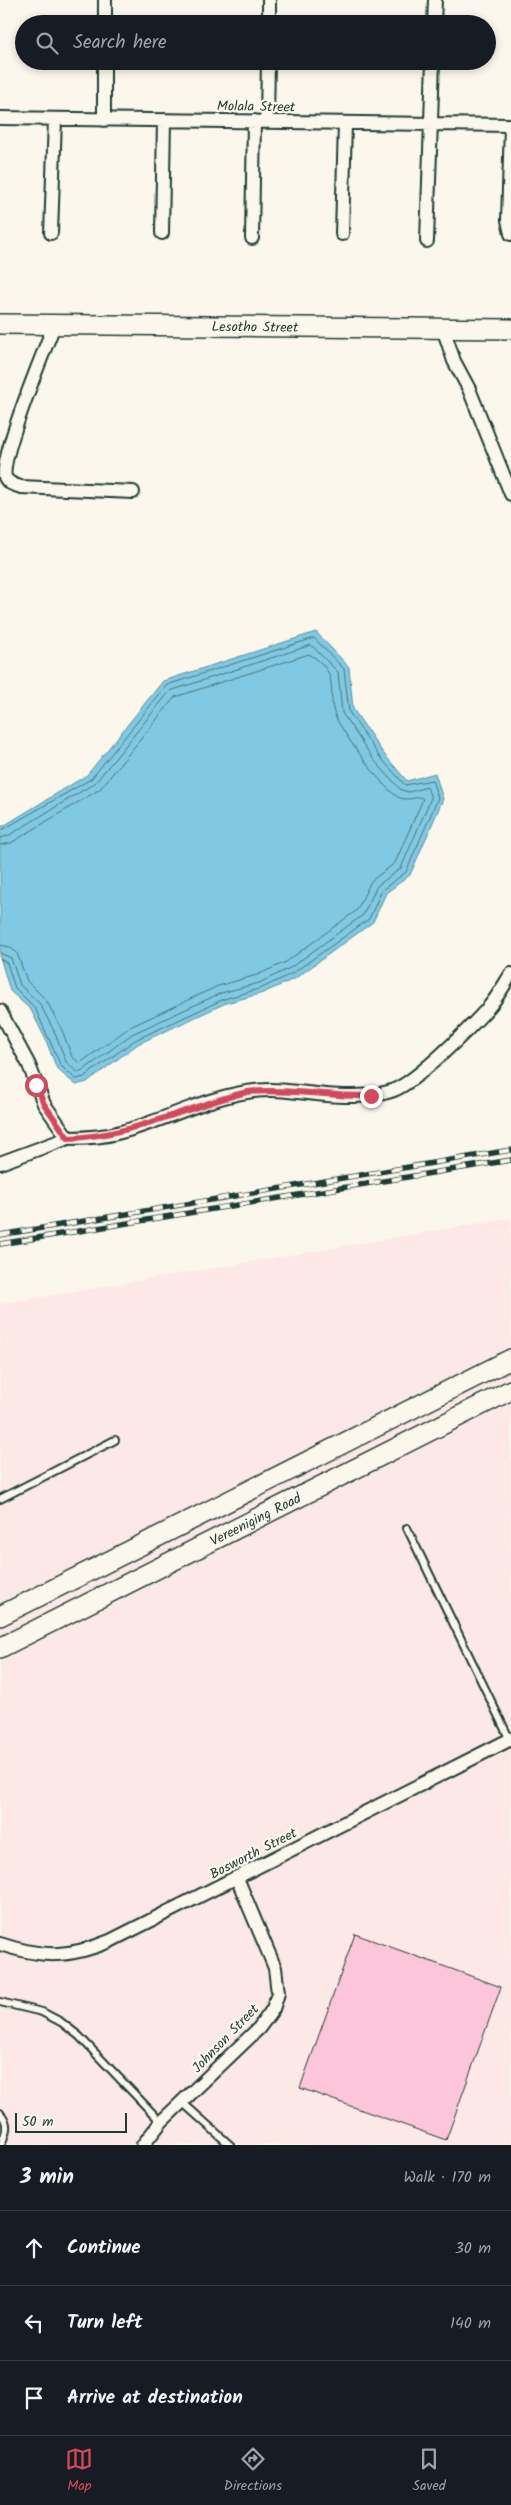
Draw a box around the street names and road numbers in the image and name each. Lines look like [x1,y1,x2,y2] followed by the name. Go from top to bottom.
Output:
[217,95,296,119] street label: Molala Street
[212,316,299,339] street label: Lesotho Street
[206,1487,306,1552] street label: Vereeniging Road
[206,1822,302,1885] street label: Bosworth Street
[187,1999,265,2078] street label: Johnson Street

